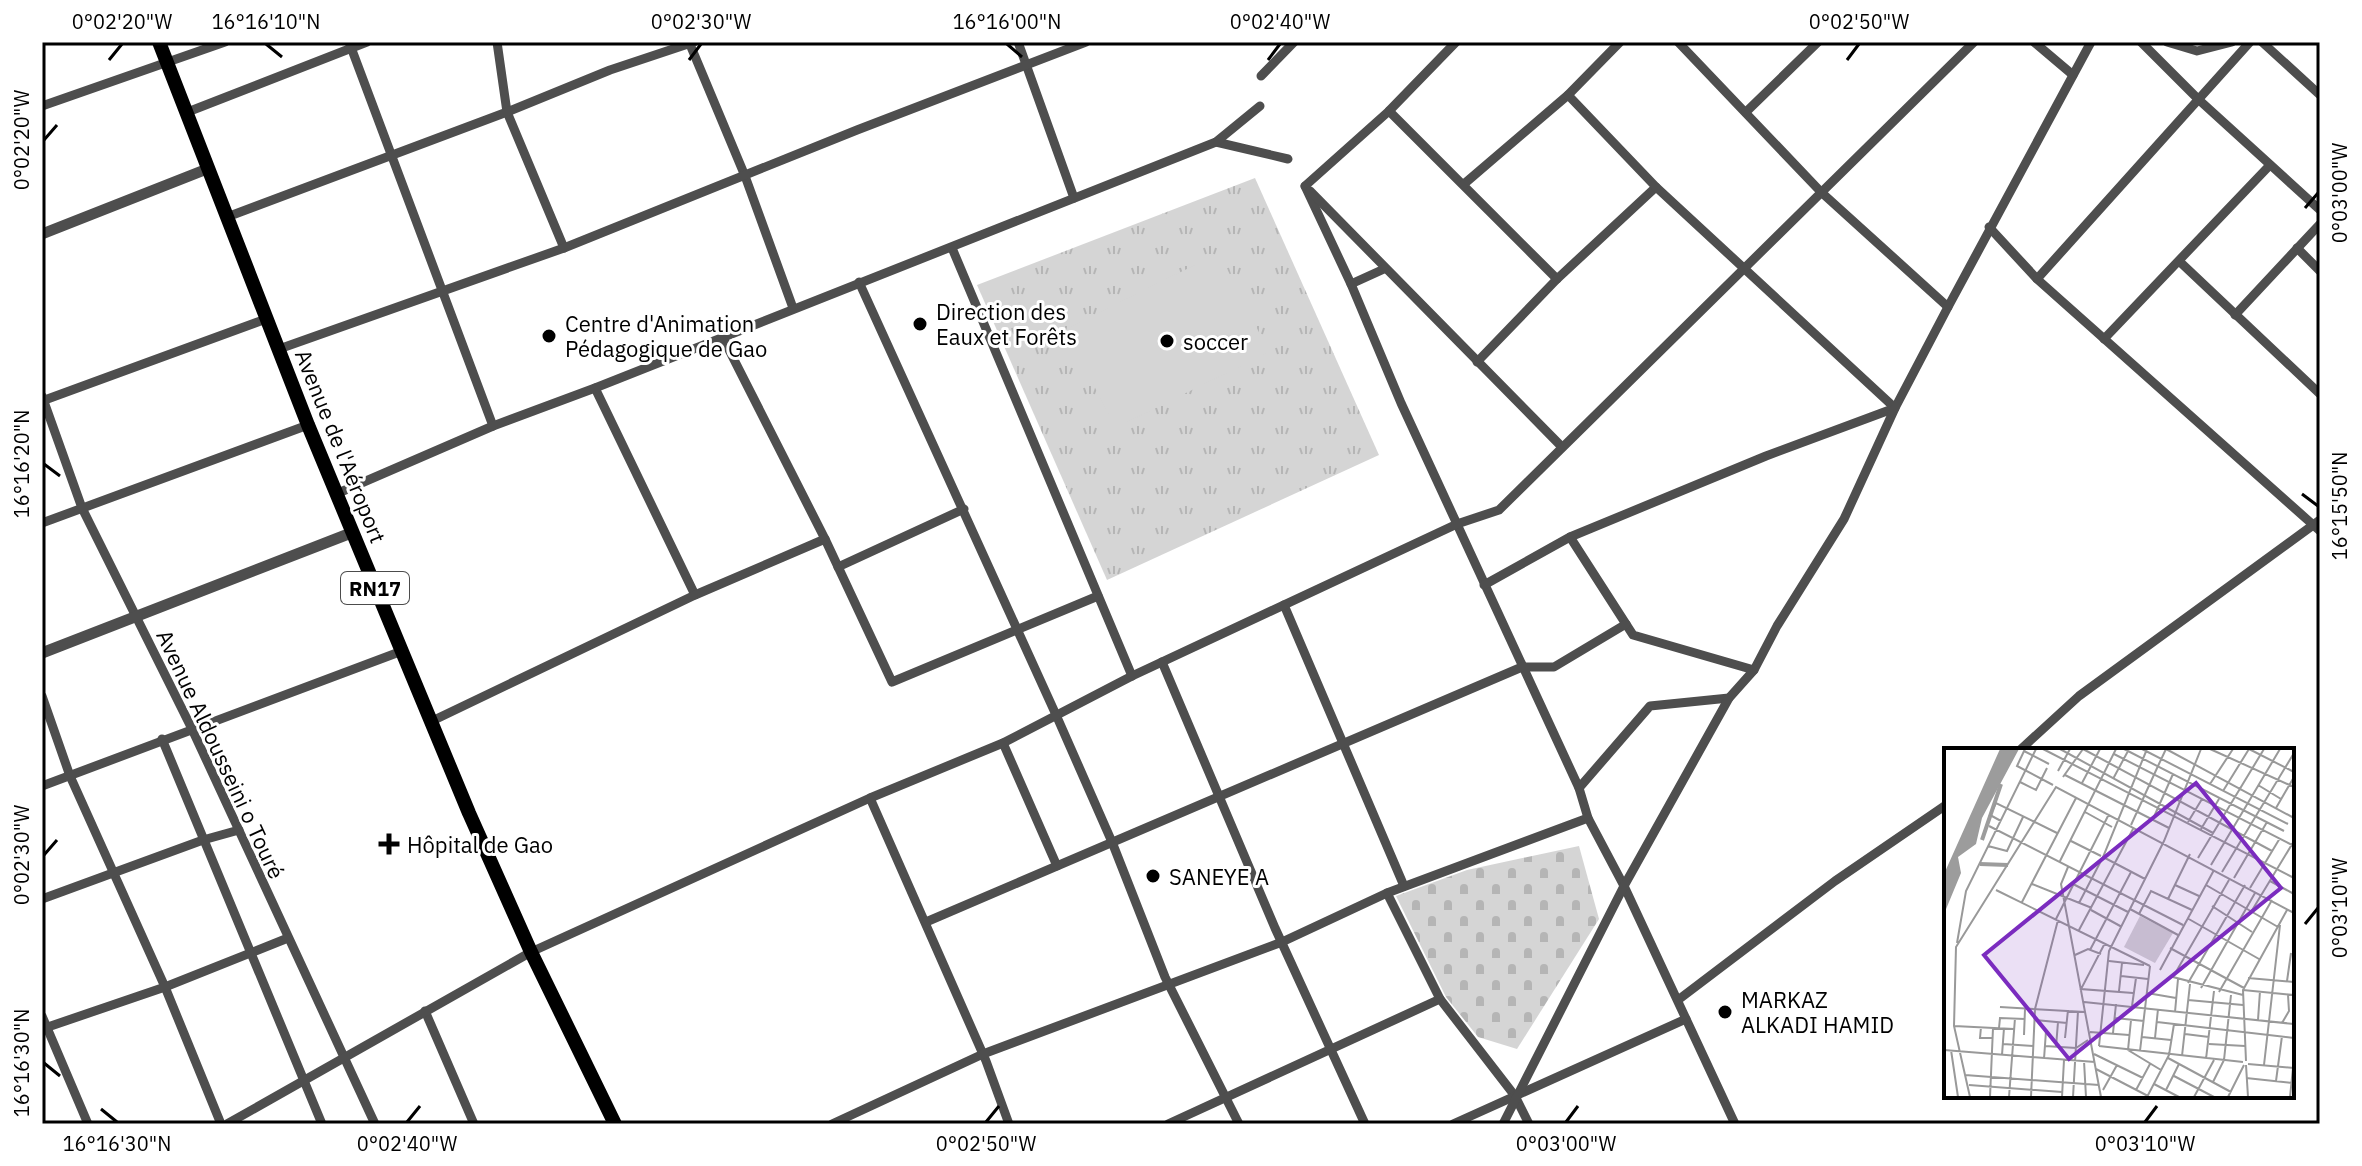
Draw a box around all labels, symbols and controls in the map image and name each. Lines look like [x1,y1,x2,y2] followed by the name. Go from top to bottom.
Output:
[72,8,173,35] text: 0°02'20"W
[212,8,320,35] text: 16°16'10"N
[651,8,752,35] text: 0°02'30"W
[953,8,1061,35] text: 16°16'00"N
[1230,8,1331,35] text: 0°02'40"W
[1809,8,1910,35] text: 0°02'50"W
[8,89,35,190] text: 0°02'20"W
[2326,142,2353,243] text: 0°03'00"W
[936,297,1077,351] place label: Direction des Eaux et Forêts
[565,309,767,363] place label: Centre d'Animation Pédagogique de Gao
[911,315,929,333] marker: Direction des Eaux et Forêts
[540,327,558,345] marker: Centre d'Animation Pédagogique de Gao
[1183,327,1248,356] place label: soccer
[1158,332,1176,350] marker: soccer
[289,345,393,547] street label: Avenue de l'Aéroport
[8,410,35,518] text: 16°16'20"N
[2326,452,2353,560] text: 16°15'50"N
[341,572,409,604] road number: RN17
[150,625,292,883] street label: Avenue Aldousseini o Touré
[1944,748,2294,1098] inset map
[8,804,35,905] text: 0°02'30"W
[407,830,553,859] place label: Hôpital de Gao
[378,833,400,855] marker: Hôpital de Gao
[2326,857,2353,958] text: 0°03'10"W
[1169,862,1269,891] place label: SANEYE A
[1144,867,1162,885] marker: SANEYE A
[1741,985,1894,1039] place label: MARKAZ ALKADI HAMID
[1716,1003,1734,1021] marker: MARKAZ ALKADI HAMID
[8,1009,35,1117] text: 16°16'30"N
[63,1130,171,1157] text: 16°16'30"N
[357,1130,458,1157] text: 0°02'40"W
[936,1130,1037,1157] text: 0°02'50"W
[1516,1130,1617,1157] text: 0°03'00"W
[2095,1130,2196,1157] text: 0°03'10"W

